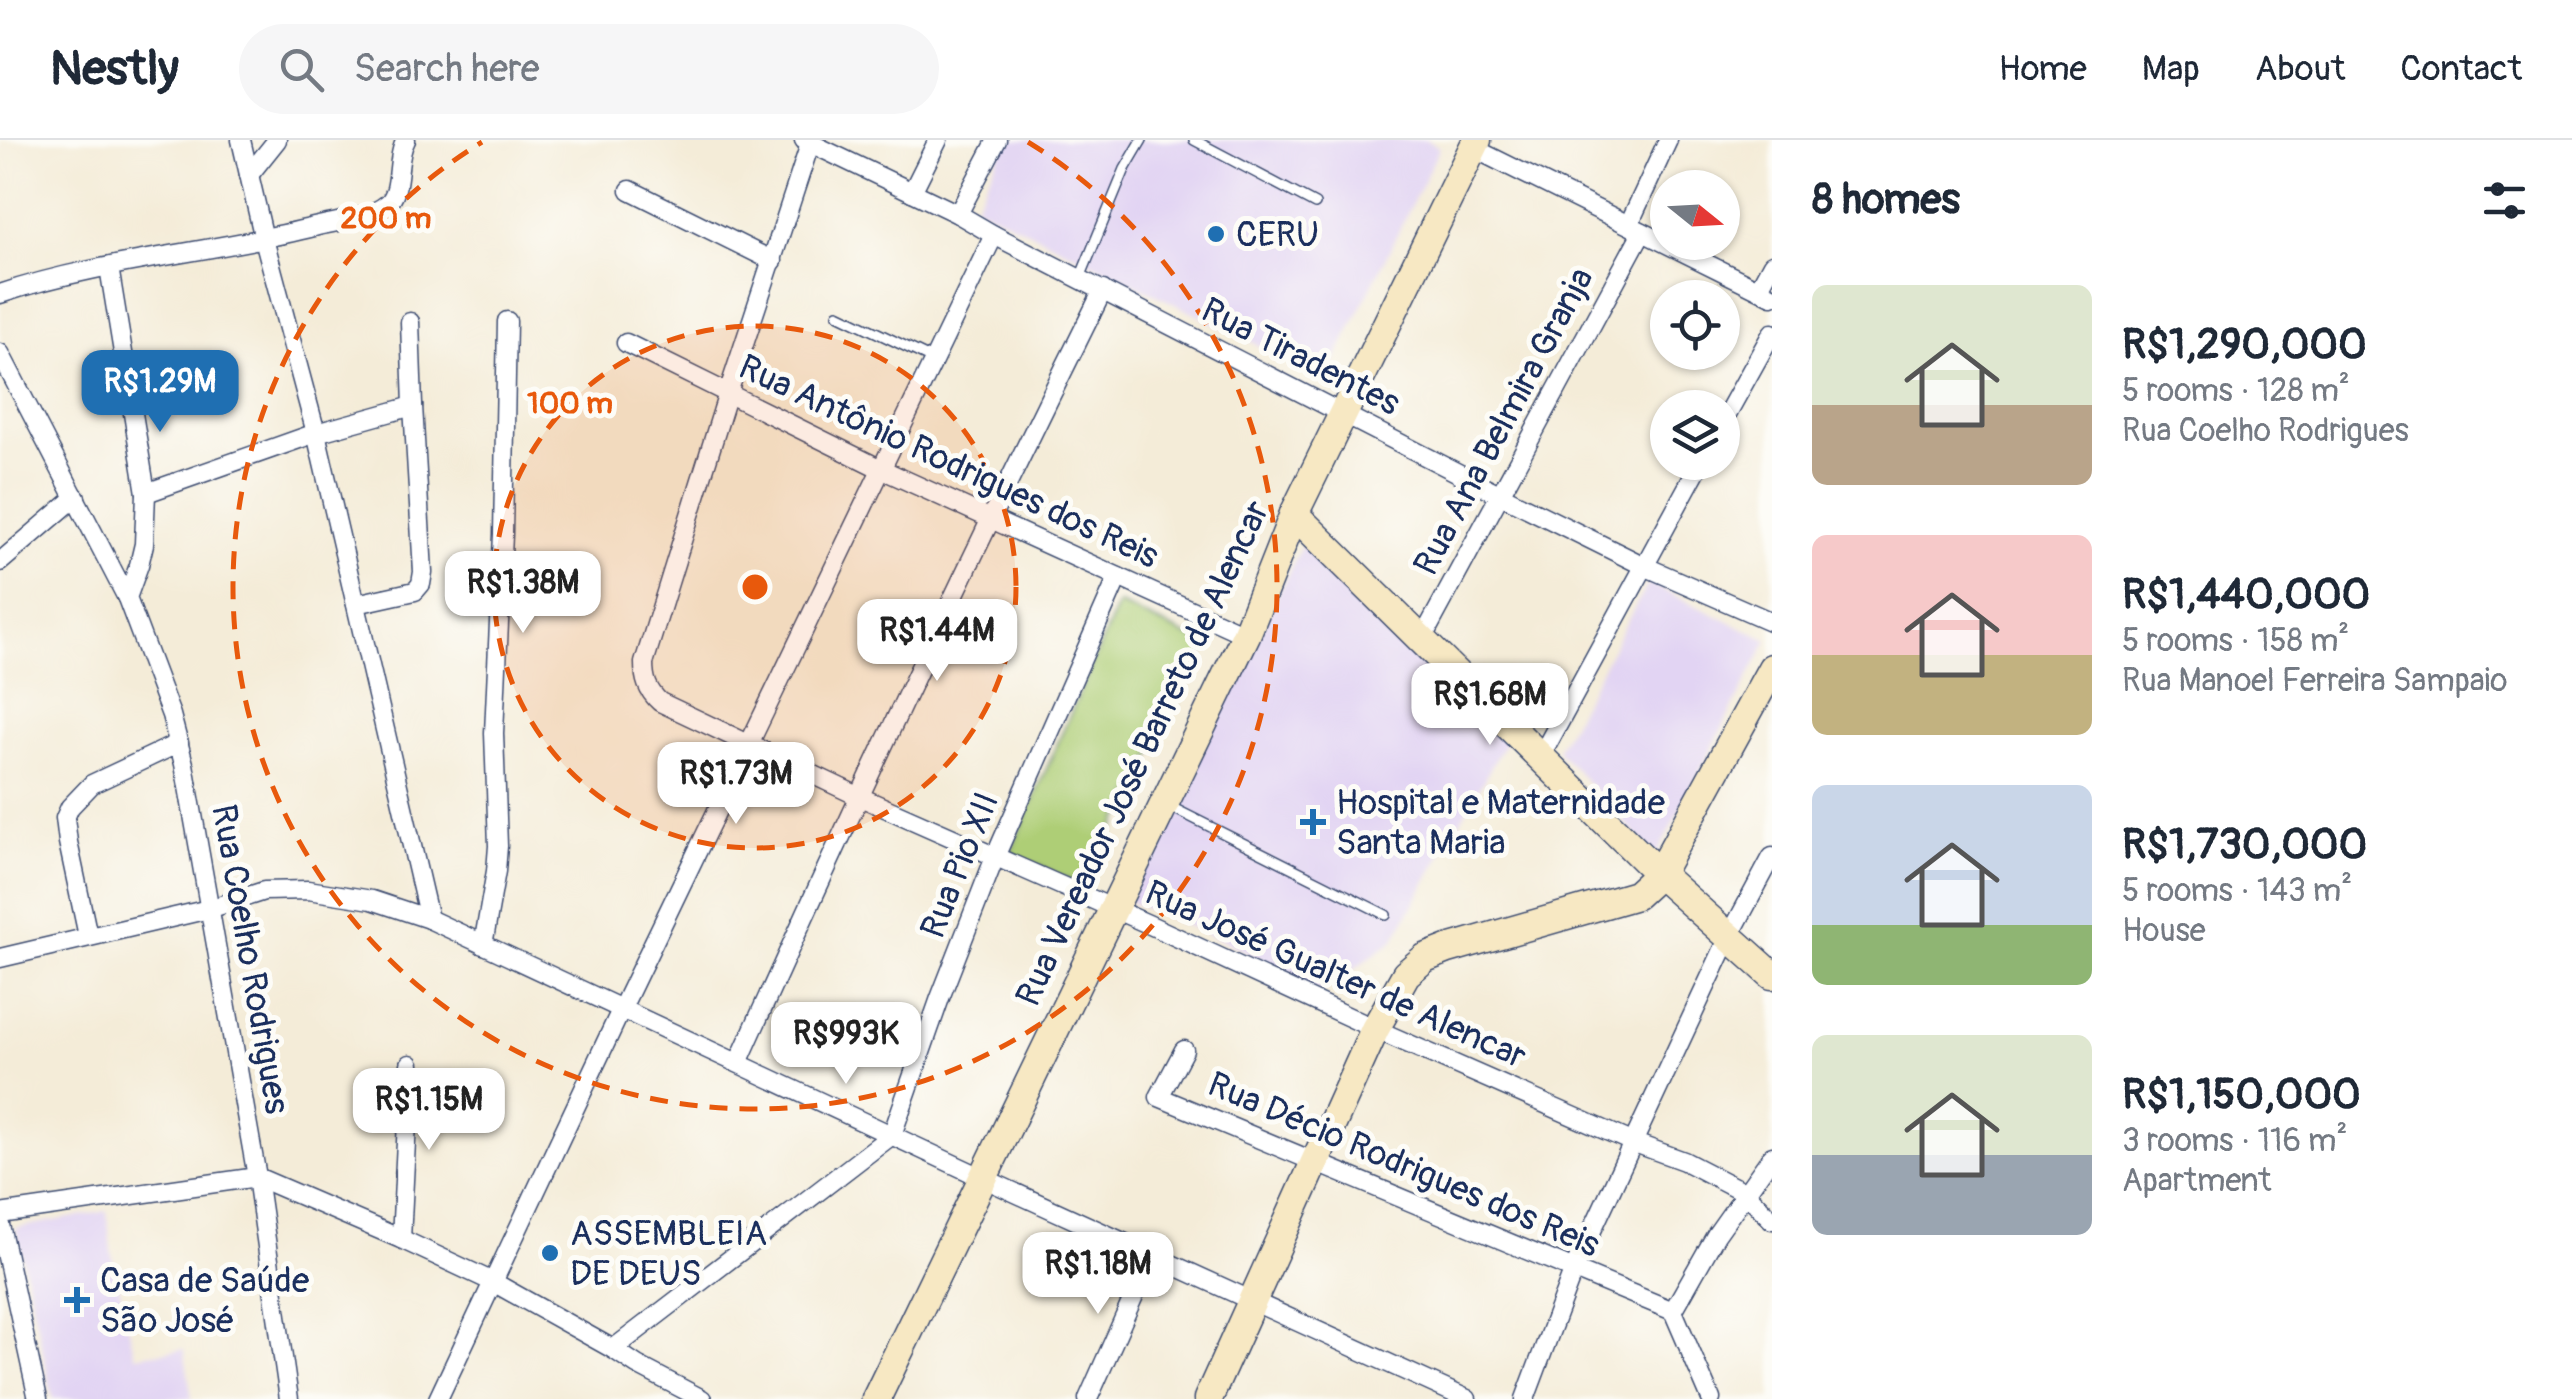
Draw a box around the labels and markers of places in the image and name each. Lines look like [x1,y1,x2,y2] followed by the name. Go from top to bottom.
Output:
[1236,213,1319,257] place label: CERU
[1205,223,1227,245] marker: CERU
[68,350,252,435] pin: R$1.29M
[431,551,615,636] pin: R$1.38M
[737,569,773,605] centre of rings
[845,599,1029,684] pin: R$1.44M
[1398,663,1582,748] pin: R$1.68M
[644,742,828,827] pin: R$1.73M
[1336,781,1665,865] place label: Hospital e Maternidade Santa Maria
[1300,809,1326,835] marker: Hospital e Maternidade Santa Maria
[765,1002,927,1087] pin: R$993K
[337,1068,521,1153] pin: R$1.15M
[570,1212,767,1296] place label: ASSEMBLEIA DE DEUS
[1006,1232,1190,1317] pin: R$1.18M
[539,1242,561,1264] marker: ASSEMBLEIA DE DEUS
[100,1259,309,1343] place label: Casa de Saúde São José
[64,1287,90,1313] marker: Casa de Saúde São José

